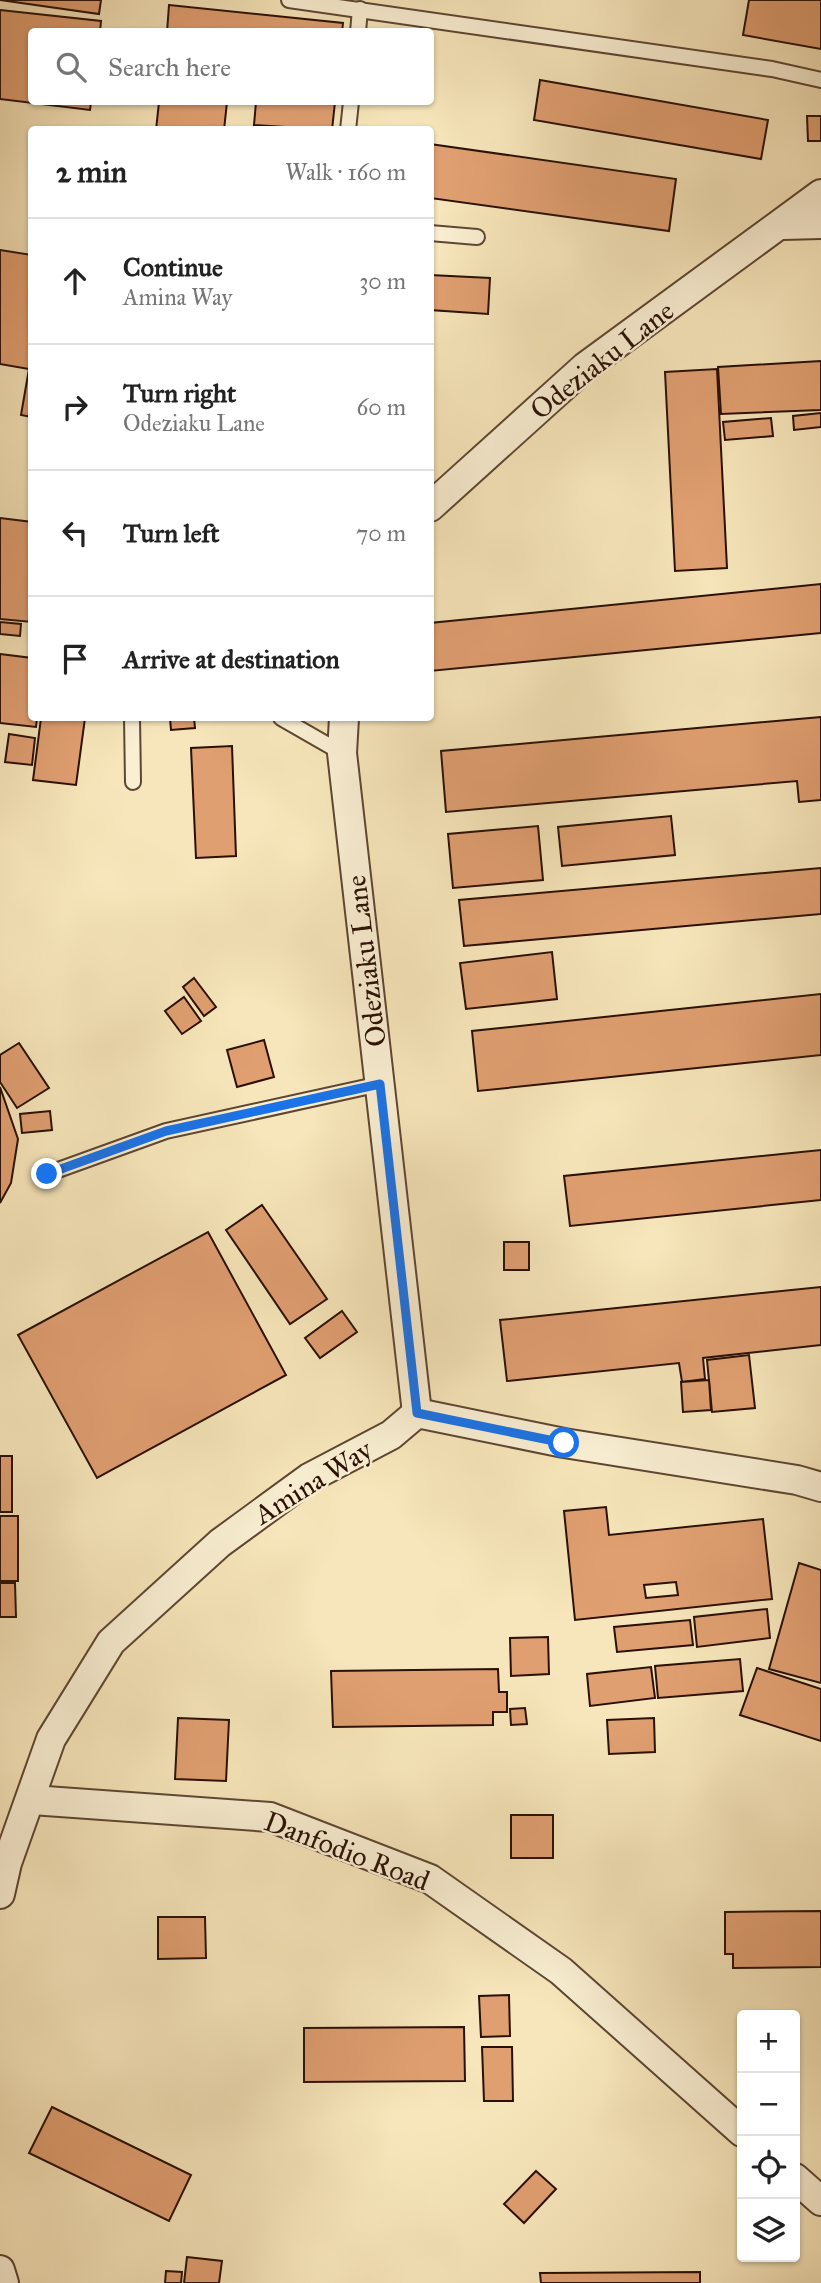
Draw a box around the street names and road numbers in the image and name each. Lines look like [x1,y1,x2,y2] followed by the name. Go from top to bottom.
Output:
[523,293,681,427] street label: Odeziaku Lane
[338,873,394,1049] street label: Odeziaku Lane
[247,1431,379,1533] street label: Amina Way
[259,1803,435,1899] street label: Danfodio Road

